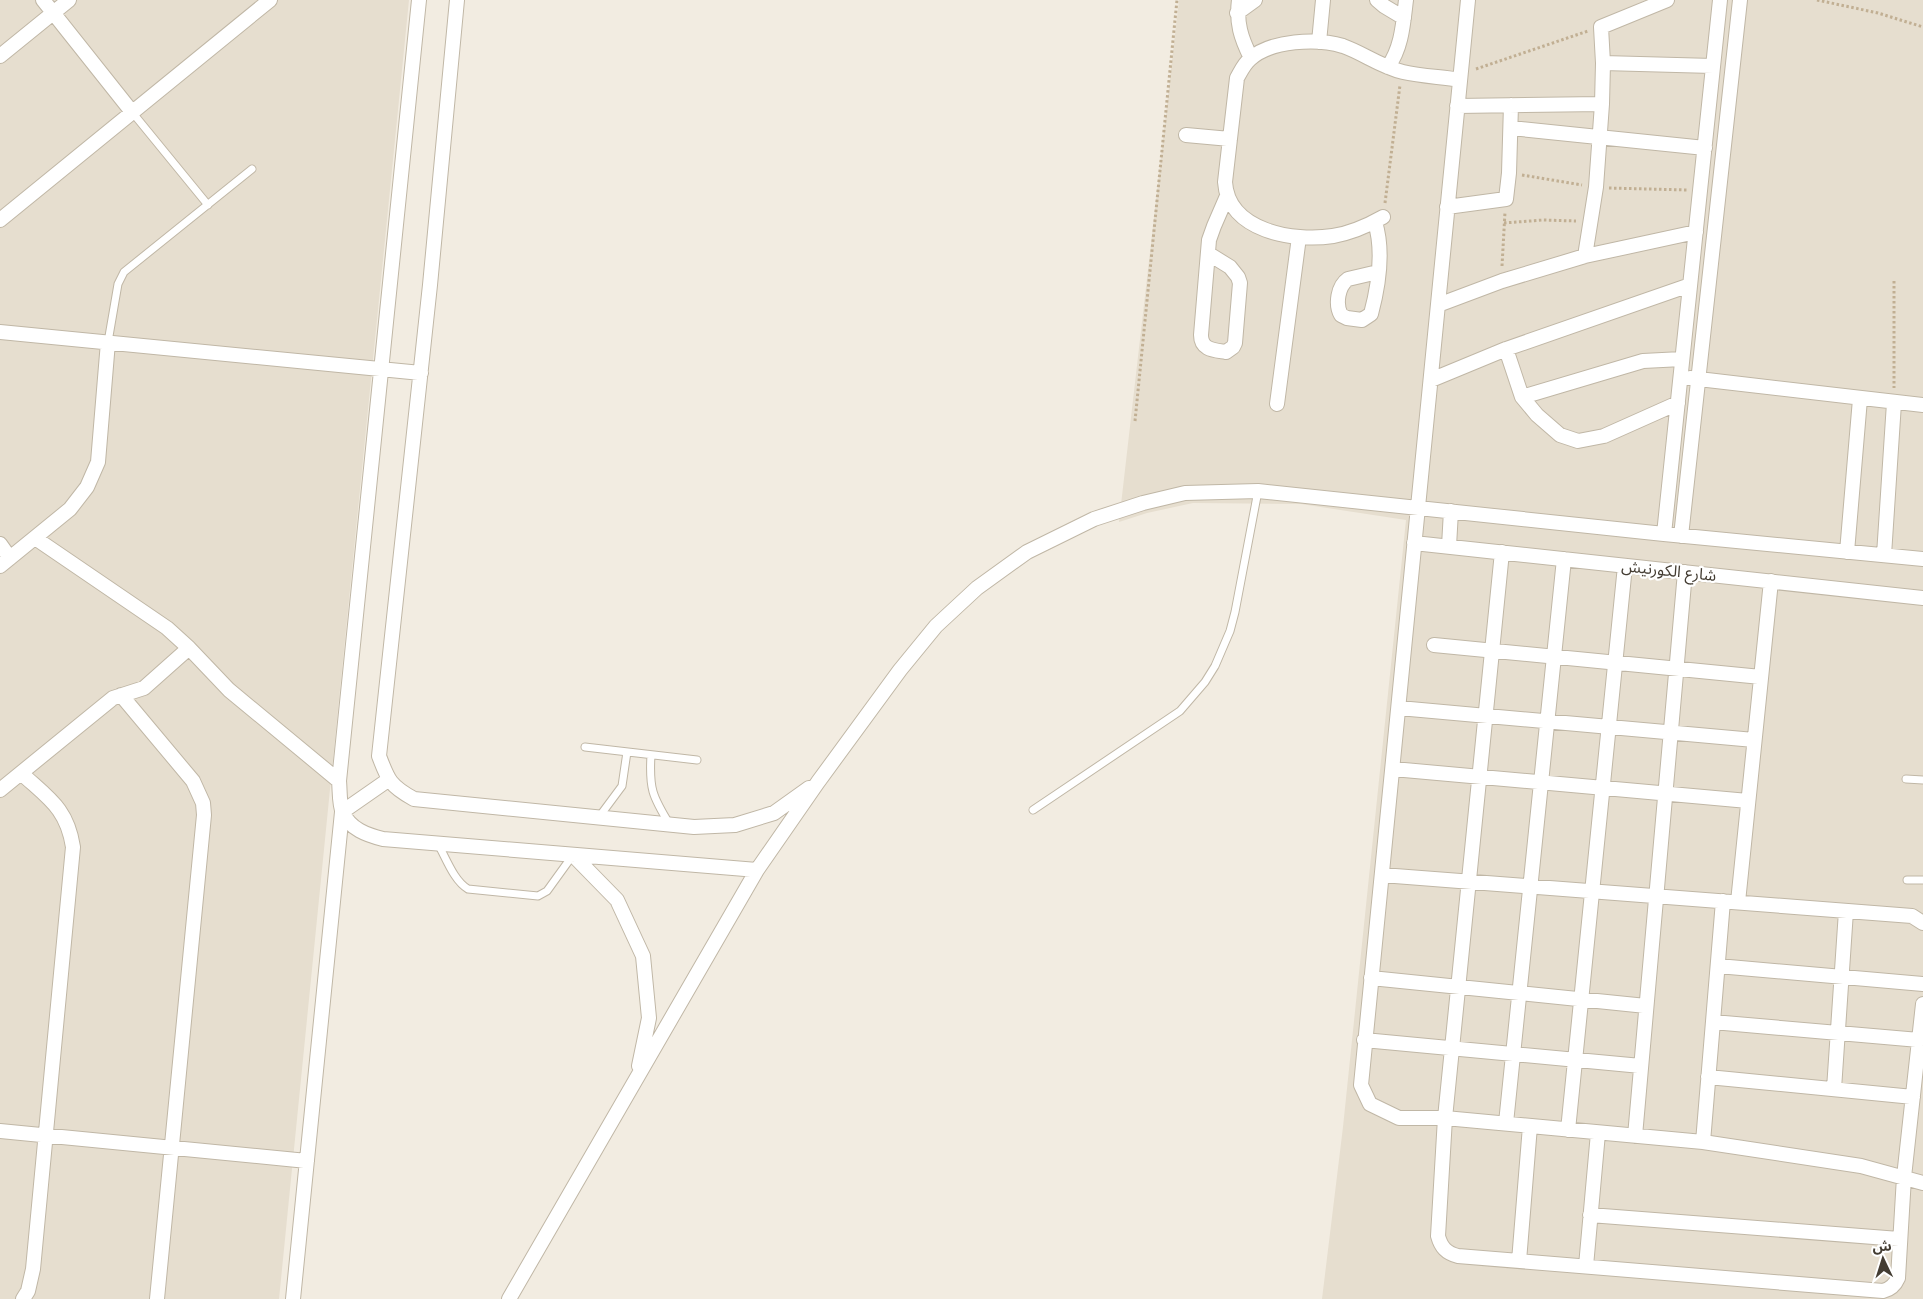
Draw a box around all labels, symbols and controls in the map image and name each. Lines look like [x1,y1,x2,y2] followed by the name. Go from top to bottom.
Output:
[1620,555,1717,588] street label: شارع الكورنيش
[1858,1234,1908,1284] north arrow
[1872,1236,1892,1256] text: ش

